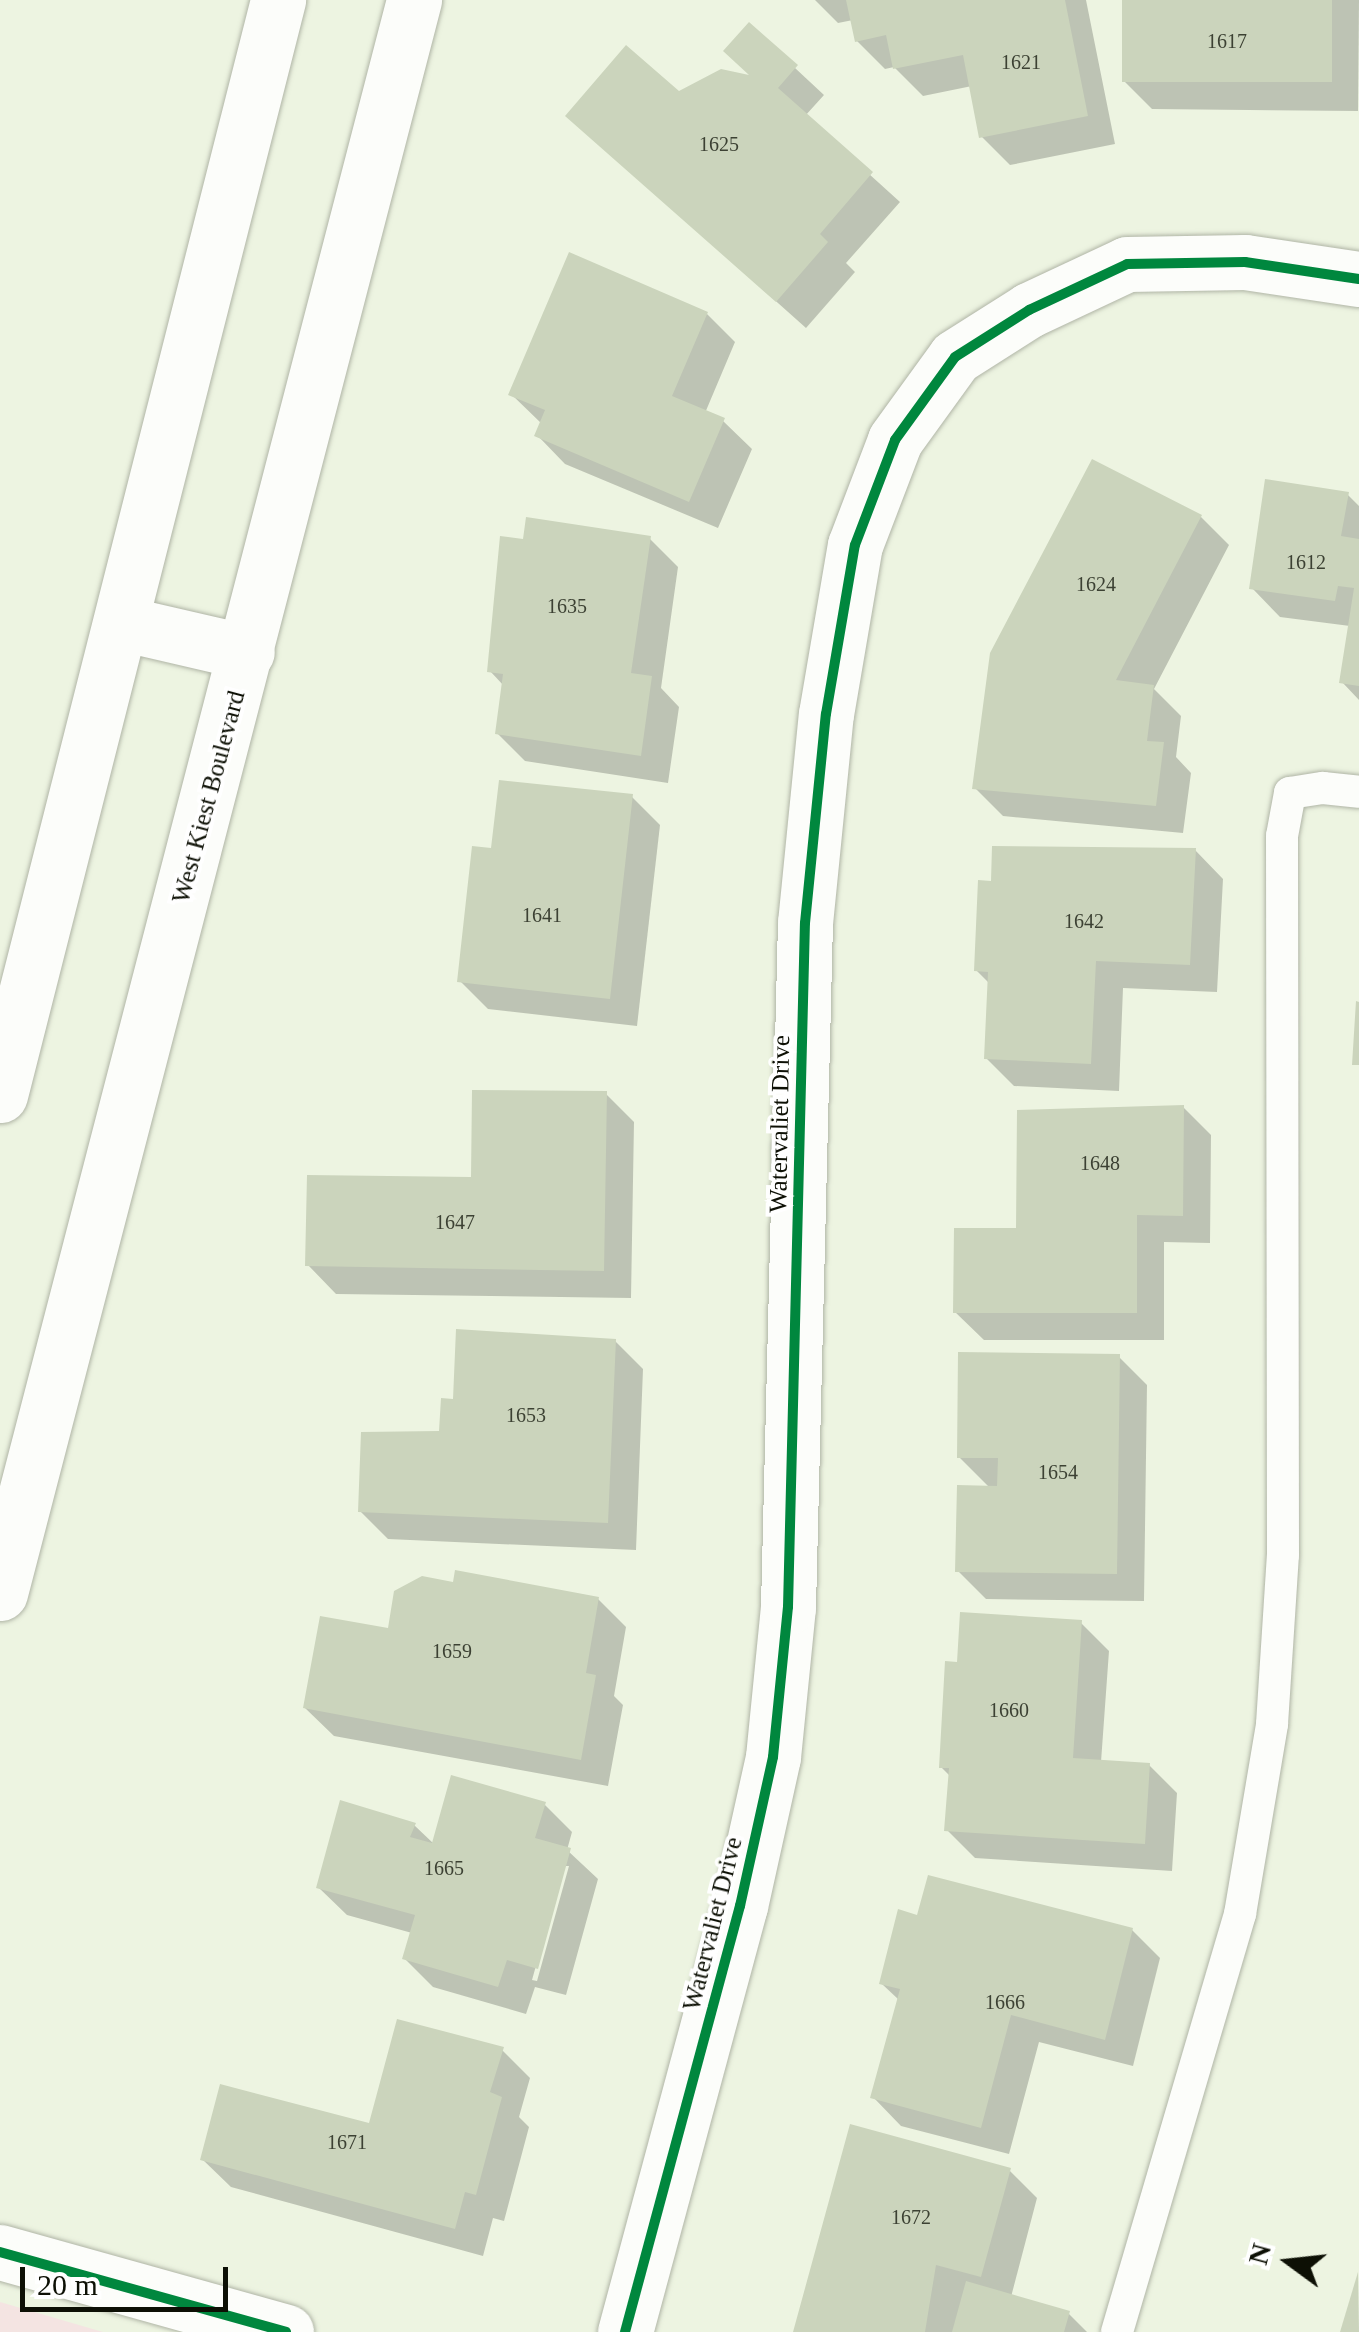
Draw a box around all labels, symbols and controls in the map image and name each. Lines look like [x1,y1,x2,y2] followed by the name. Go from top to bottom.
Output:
[1207,29,1247,53] house number: 1617
[1001,50,1041,74] house number: 1621
[699,132,739,156] house number: 1625
[1286,550,1326,574] house number: 1612
[1076,572,1116,596] house number: 1624
[547,594,587,618] house number: 1635
[166,687,252,907] street label: West Kiest Boulevard
[522,903,562,927] house number: 1641
[1064,909,1104,933] house number: 1642
[763,1035,797,1213] street label: Watervaliet Drive
[1080,1151,1120,1175] house number: 1648
[435,1210,475,1234] house number: 1647
[506,1403,546,1427] house number: 1653
[1038,1460,1078,1484] house number: 1654
[432,1639,472,1663] house number: 1659
[989,1698,1029,1722] house number: 1660
[677,1834,749,2014] street label: Watervaliet Drive
[424,1856,464,1880] house number: 1665
[985,1990,1025,2014] house number: 1666
[327,2130,367,2154] house number: 1671
[891,2205,931,2229] house number: 1672
[1239,2212,1339,2312] north arrow
[1242,2240,1277,2268] text: N
[25,2247,232,2309] scale bar
[37,2268,98,2301] text: 20 m

